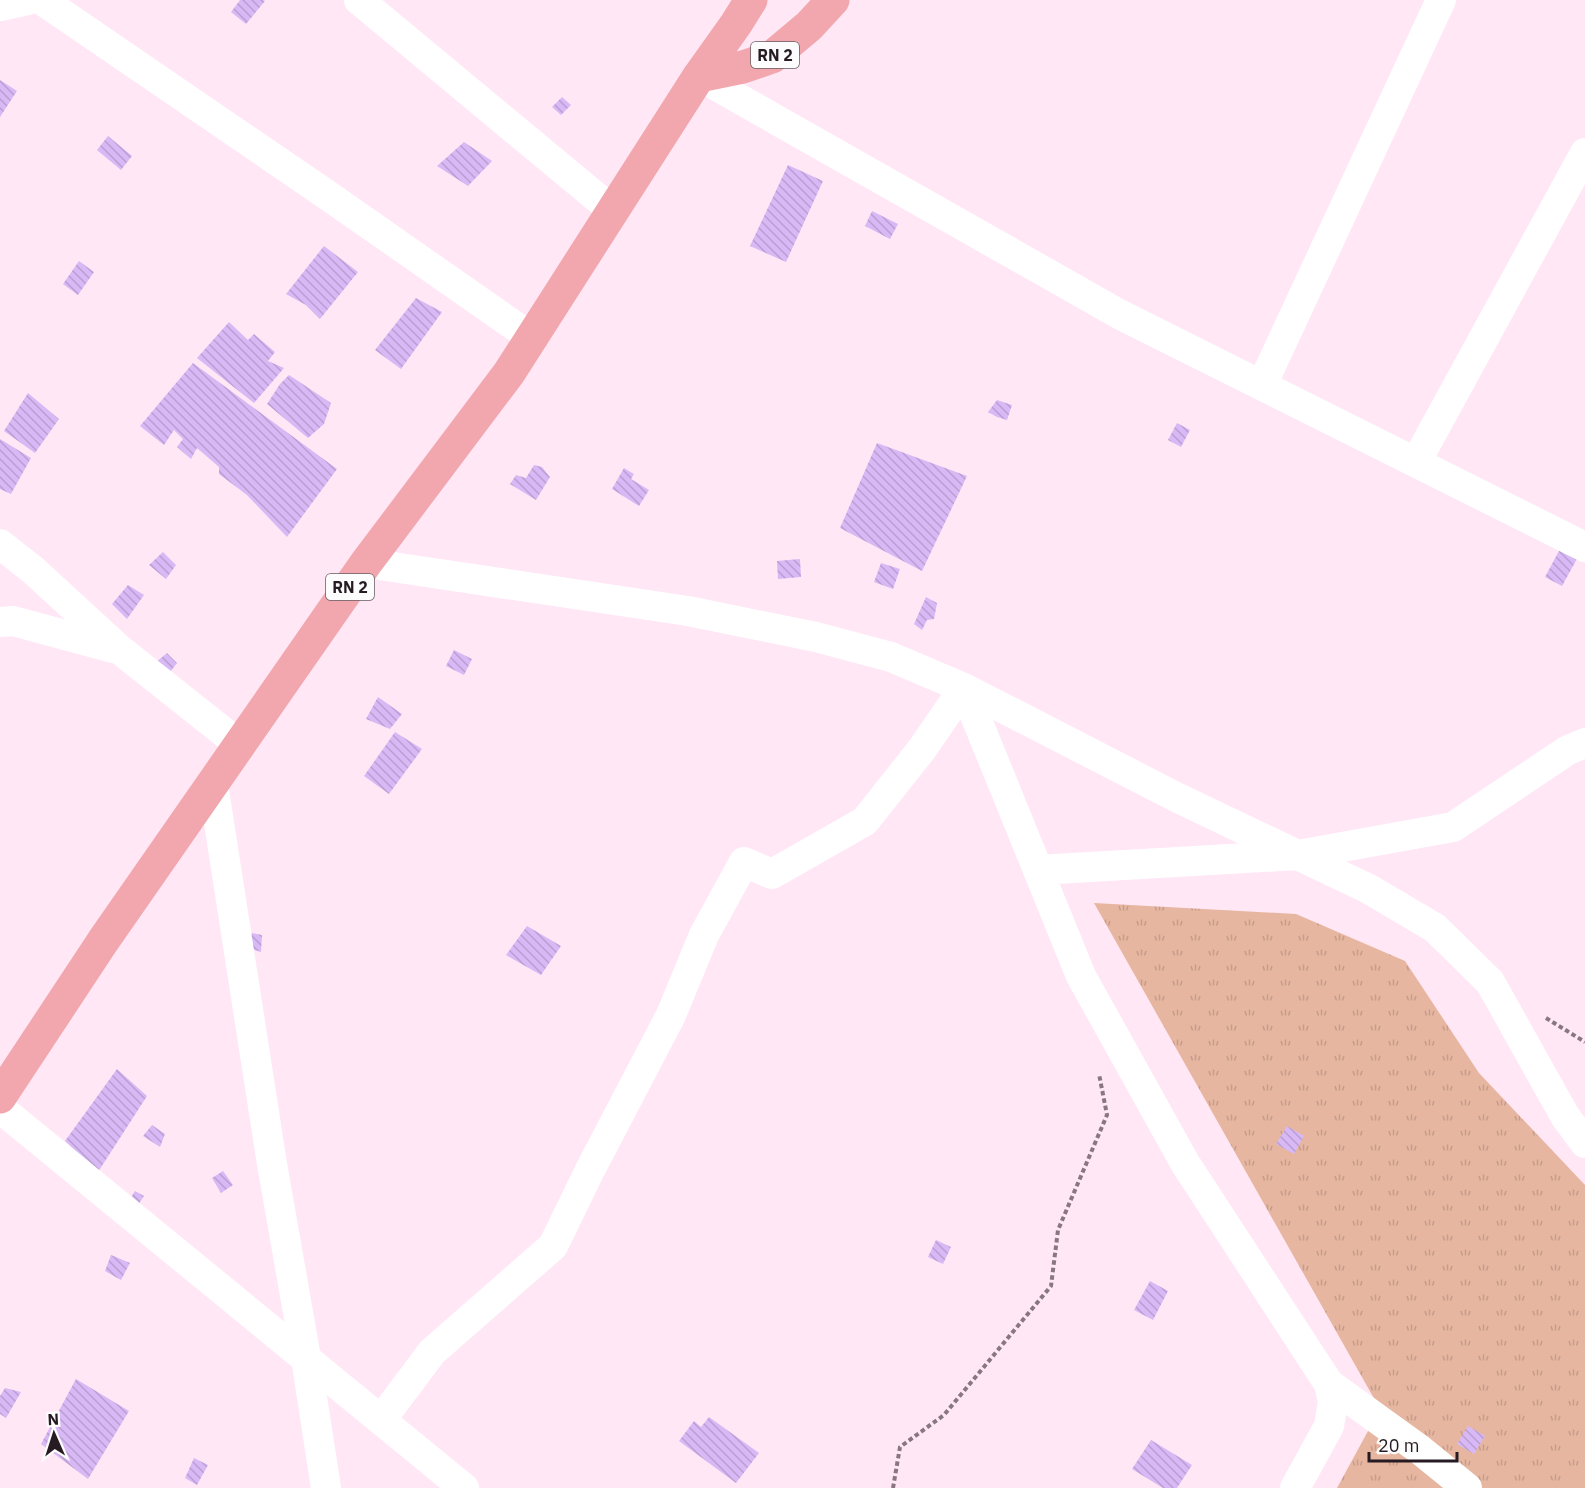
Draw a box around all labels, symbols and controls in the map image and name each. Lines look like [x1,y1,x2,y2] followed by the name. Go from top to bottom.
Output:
[751,42,799,68] road number: RN 2
[326,574,374,600] road number: RN 2
[24,1404,84,1464] north arrow
[47,1409,60,1429] text: N
[1369,1425,1458,1463] scale bar
[1378,1434,1420,1457] text: 20 m

